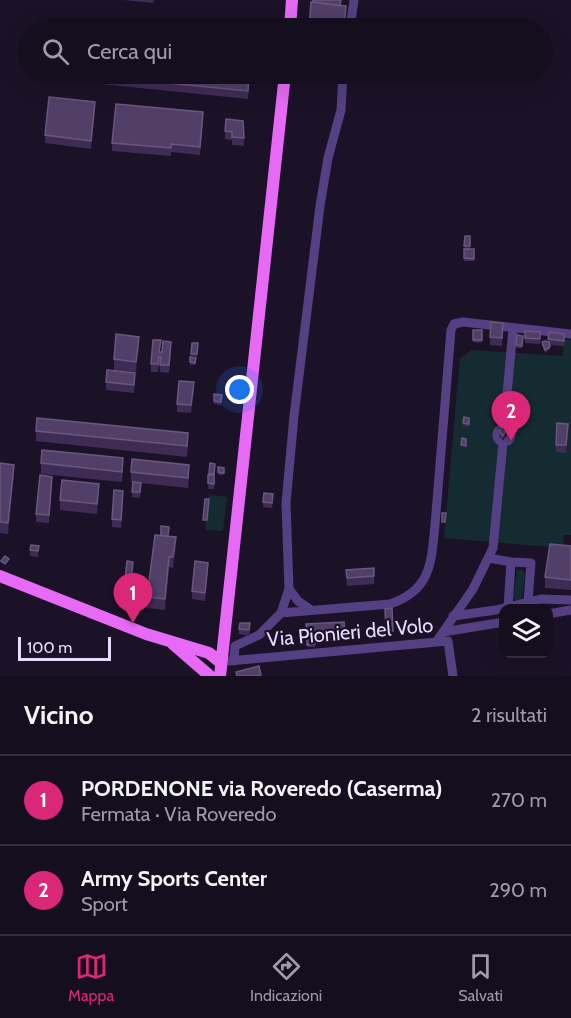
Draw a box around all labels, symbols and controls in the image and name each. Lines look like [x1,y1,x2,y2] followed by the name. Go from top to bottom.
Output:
[18,18,553,84] search box
[39,35,72,68] icon: search
[87,38,172,65] text: Cerca qui
[225,375,254,404] your location
[492,392,530,441] pin: 2
[114,574,152,623] pin: 1
[499,604,553,658] map controls
[499,604,553,658] button: layers
[266,613,434,651] street label: Via Pionieri del Volo
[18,634,111,662] scale bar
[27,638,72,657] text: 100 m
[24,699,93,731] text: Vicino
[471,703,547,727] text: 2 risultati
[81,775,442,802] text: PORDENONE via Roveredo (Caserma)
[40,788,47,812] text: 1
[491,788,547,812] text: 270 m
[81,802,276,826] text: Fermata · Via Roveredo
[81,865,267,892] text: Army Sports Center
[38,878,49,902] text: 2
[489,878,547,902] text: 290 m
[81,892,128,916] text: Sport
[68,950,114,1005] tab: Mappa
[250,950,322,1005] tab: Indicazioni
[458,950,503,1005] tab: Salvati

